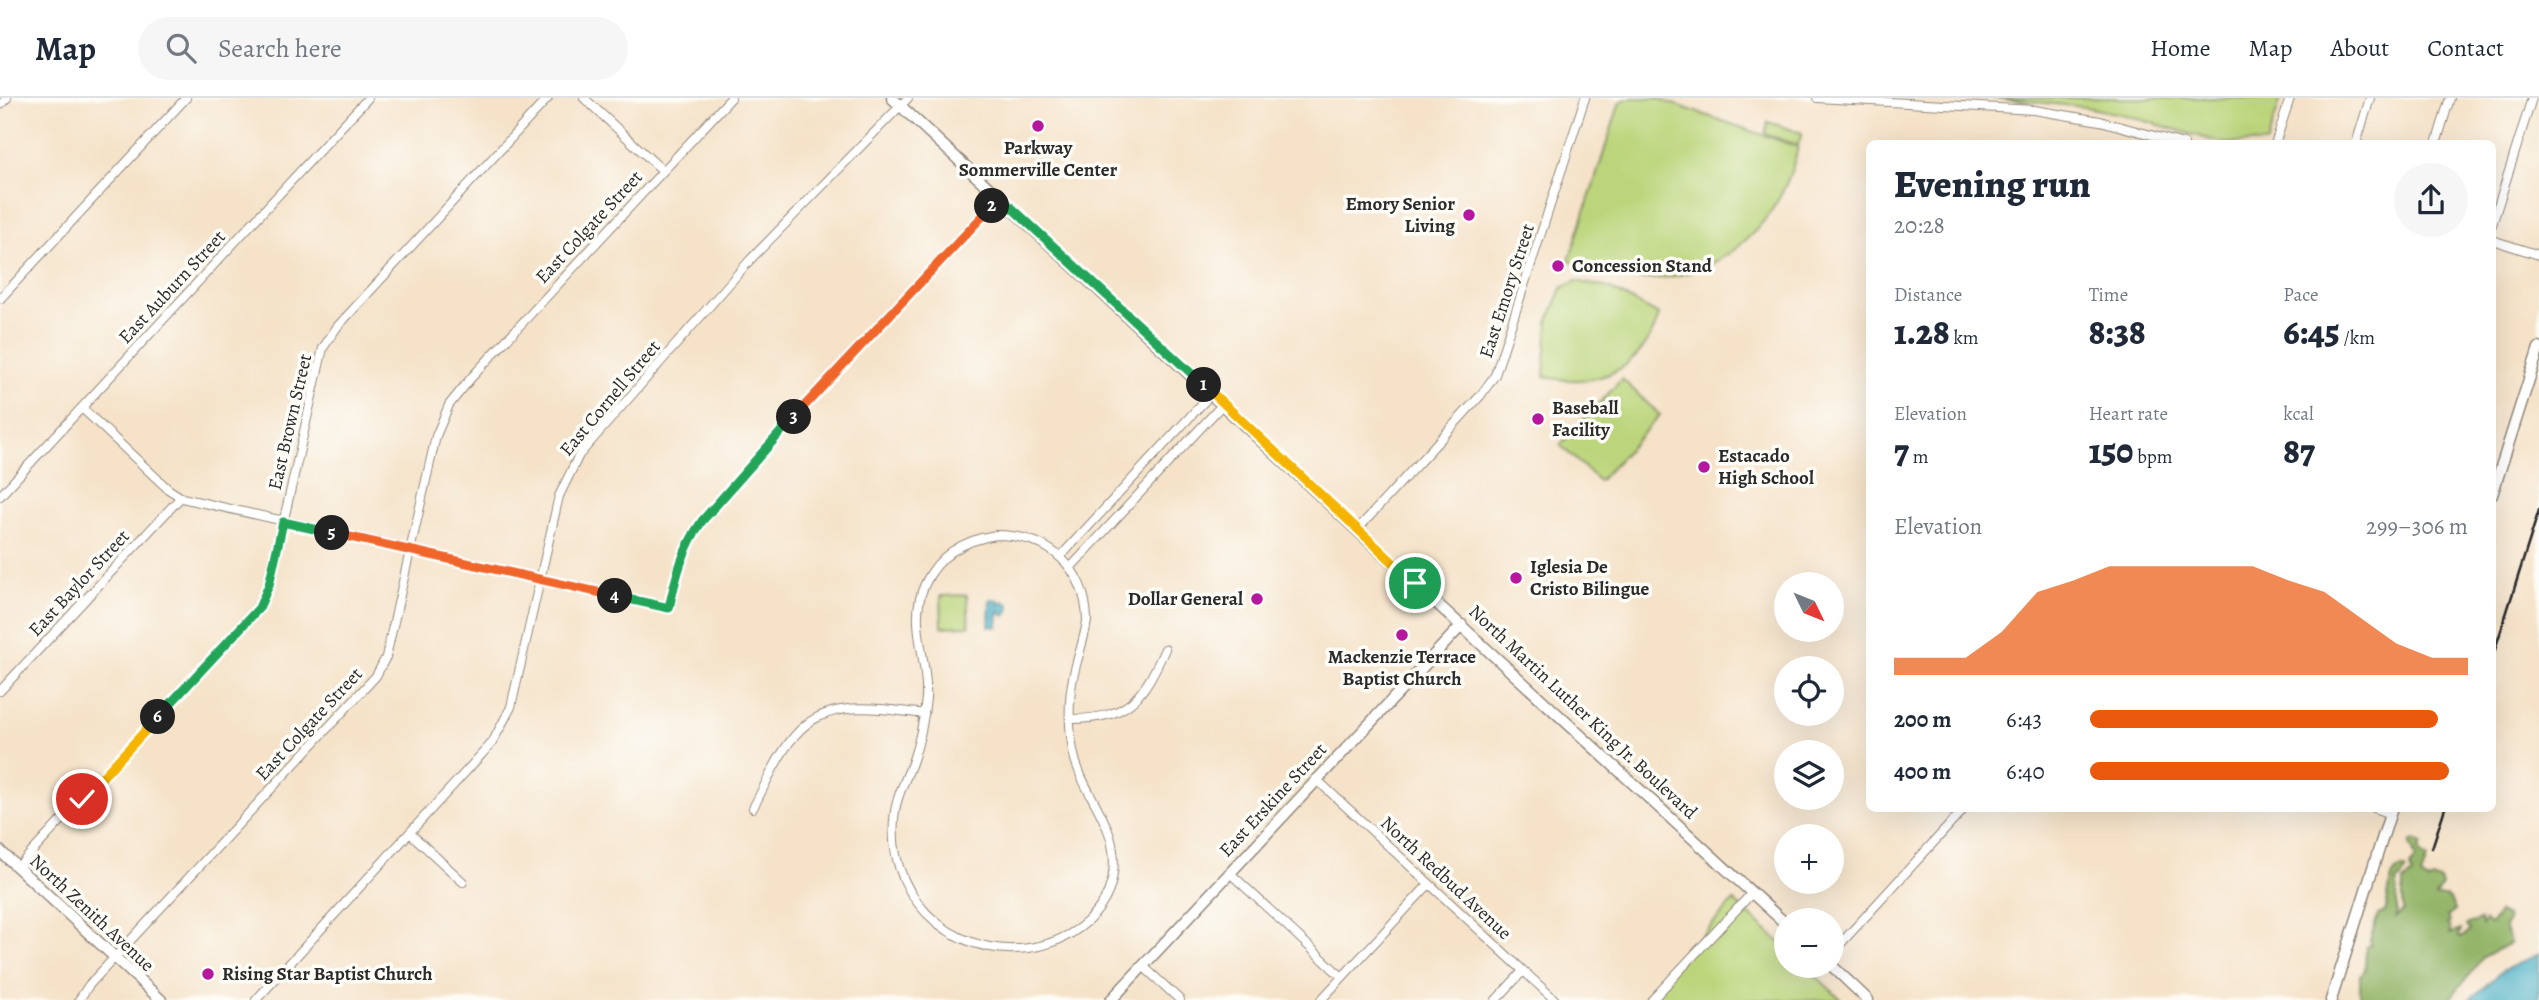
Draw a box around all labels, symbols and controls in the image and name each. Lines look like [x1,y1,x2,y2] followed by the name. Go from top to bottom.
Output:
[138,17,628,80] search box
[35,26,96,71] text: Map
[162,29,200,67] icon: search
[218,31,342,66] text: Search here
[2150,32,2211,64] text: Home
[2249,32,2293,64] text: Map
[2331,32,2389,64] text: About
[2427,32,2504,64] text: Contact
[1030,118,1046,134] marker: Parkway Sommerville Center
[959,135,1118,183] place label: Parkway Sommerville Center
[1894,158,2091,210] text: Evening run
[2394,163,2468,237] button: share
[530,165,648,289] street label: East Colgate Street
[974,188,1010,224] pin: 2
[1346,191,1455,239] place label: Emory Senior Living
[987,192,996,218] text: 2
[1461,207,1477,223] marker: Emory Senior Living
[1894,210,1945,241] text: 20:28
[1473,220,1541,362] street label: East Emory Street
[113,225,231,349] street label: East Auburn Street
[1572,253,1713,279] place label: Concession Stand
[1550,258,1566,274] marker: Concession Stand
[1894,282,1962,308] text: Distance
[2089,282,2128,308] text: Time
[2283,282,2319,308] text: Pace
[1894,308,1950,356] text: 1.28
[2089,308,2146,356] text: 8:38
[2283,308,2340,356] text: 6:45
[1950,325,1979,351] text: km
[2340,325,2375,351] text: /km
[554,334,666,462] street label: East Cornell Street
[262,351,318,493] street label: East Brown Street
[1186,368,1222,402] pin: 1
[1200,371,1207,397] text: 1
[1552,395,1618,443] place label: Baseball Facility
[776,400,812,434] pin: 3
[1894,401,1967,427] text: Elevation
[2089,401,2168,427] text: Heart rate
[2283,401,2314,427] text: kcal
[789,403,798,429] text: 3
[1530,411,1546,427] marker: Baseball Facility
[1894,427,1909,475] text: 7
[2089,427,2133,475] text: 150
[2283,427,2315,475] text: 87
[1718,443,1814,491] place label: Estacado High School
[1909,444,1929,470] text: m
[2133,444,2173,470] text: bpm
[1696,459,1712,475] marker: Estacado High School
[1894,511,1982,542] text: Elevation
[2366,511,2468,542] text: 299–306 m
[314,516,350,550] pin: 5
[327,519,336,545] text: 5
[23,524,135,642] street label: East Baylor Street
[1385,553,1445,613] pin
[1530,554,1650,602] place label: Iglesia De Cristo Bilingue
[1396,564,1434,602] icon: arrive
[1508,570,1524,586] marker: Iglesia De Cristo Bilingue
[1774,572,1844,642] north arrow
[1774,572,1844,978] map controls
[598,578,632,614] pin: 4
[610,582,619,608] text: 4
[1128,586,1243,612] place label: Dollar General
[1249,591,1265,607] marker: Dollar General
[1463,599,1704,826] street label: North Martin Luther King Jr. Boulevard
[1394,627,1410,643] marker: Mackenzie Terrace Baptist Church
[1328,644,1476,692] place label: Mackenzie Terrace Baptist Church
[1774,656,1844,726] button: locate
[250,662,368,786] street label: East Colgate Street
[140,700,176,734] pin: 6
[153,703,162,729] text: 6
[1894,704,1952,735] text: 200 m
[2006,704,2042,735] text: 6:43
[1213,737,1333,863] street label: East Erskine Street
[1774,740,1844,810] button: layers
[1894,756,1951,787] text: 400 m
[2006,756,2045,787] text: 6:40
[52,769,112,829] pin
[63,780,101,818] icon: check
[1375,810,1517,946] street label: North Redbud Avenue
[1774,824,1844,894] button: +
[24,848,160,978] street label: North Zenith Avenue
[1774,908,1844,978] button: −
[222,961,432,987] place label: Rising Star Baptist Church
[200,966,216,982] marker: Rising Star Baptist Church

